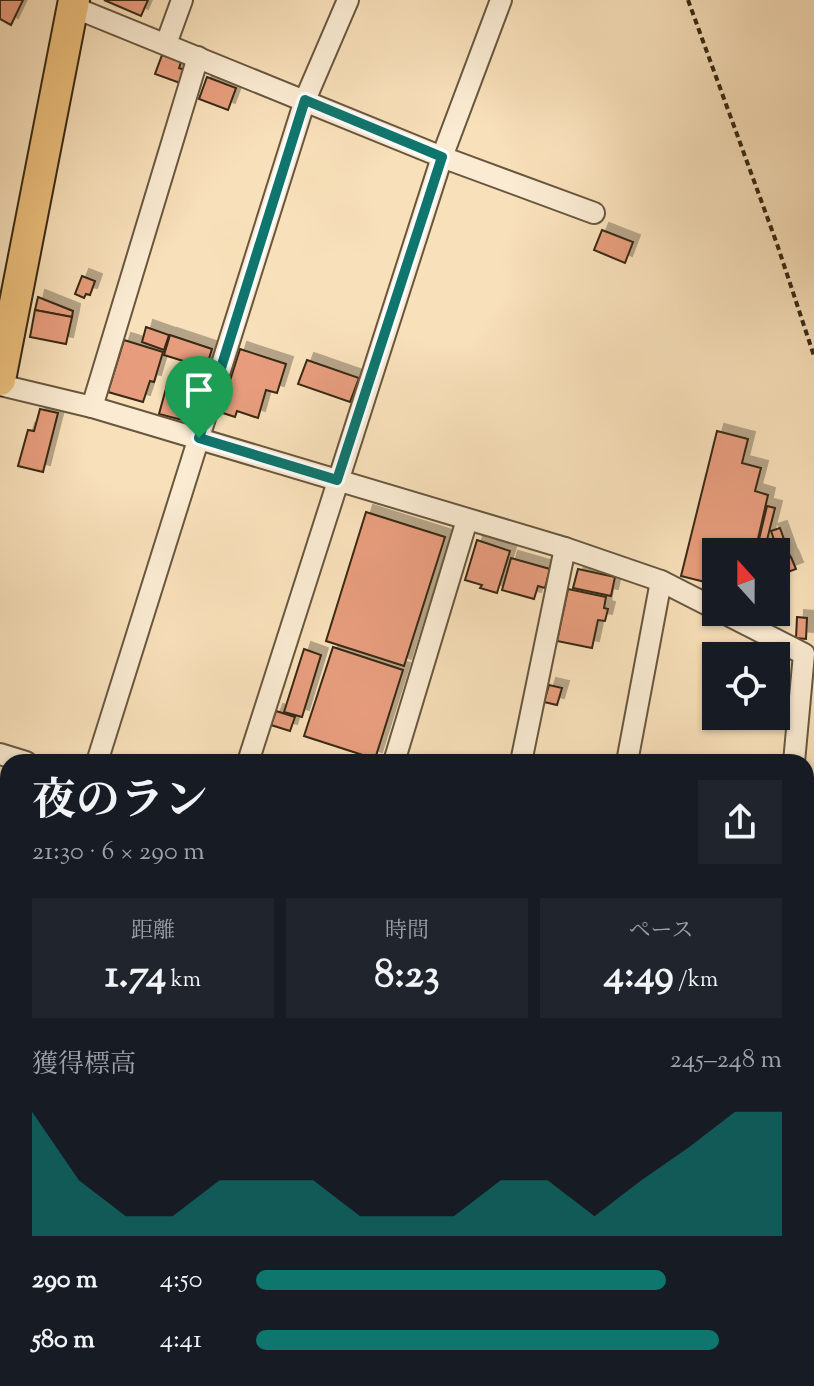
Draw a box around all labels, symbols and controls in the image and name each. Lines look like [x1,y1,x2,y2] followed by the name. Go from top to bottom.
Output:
[165,356,233,438] pin
[177,368,221,412] icon: arrive
[702,538,790,626] north arrow
[702,538,790,730] map controls
[702,642,790,730] button: locate
[32,772,208,835] text: 夜のラン
[698,780,782,864] button: share
[32,834,205,871] text: 21:30 · 6 × 290 m
[131,916,175,948] text: 距離
[385,916,429,948] text: 時間
[629,916,693,948] text: ペース
[105,948,166,1005] text: 1.74
[374,948,440,1005] text: 8:23
[604,948,674,1005] text: 4:49
[166,965,201,997] text: km
[674,965,718,997] text: /km
[670,1042,782,1079] text: 245–248 m
[32,1047,136,1084] text: 獲得標高
[32,1262,98,1299] text: 290 m
[160,1262,203,1299] text: 4:50
[32,1322,95,1359] text: 580 m
[160,1322,202,1359] text: 4:41

